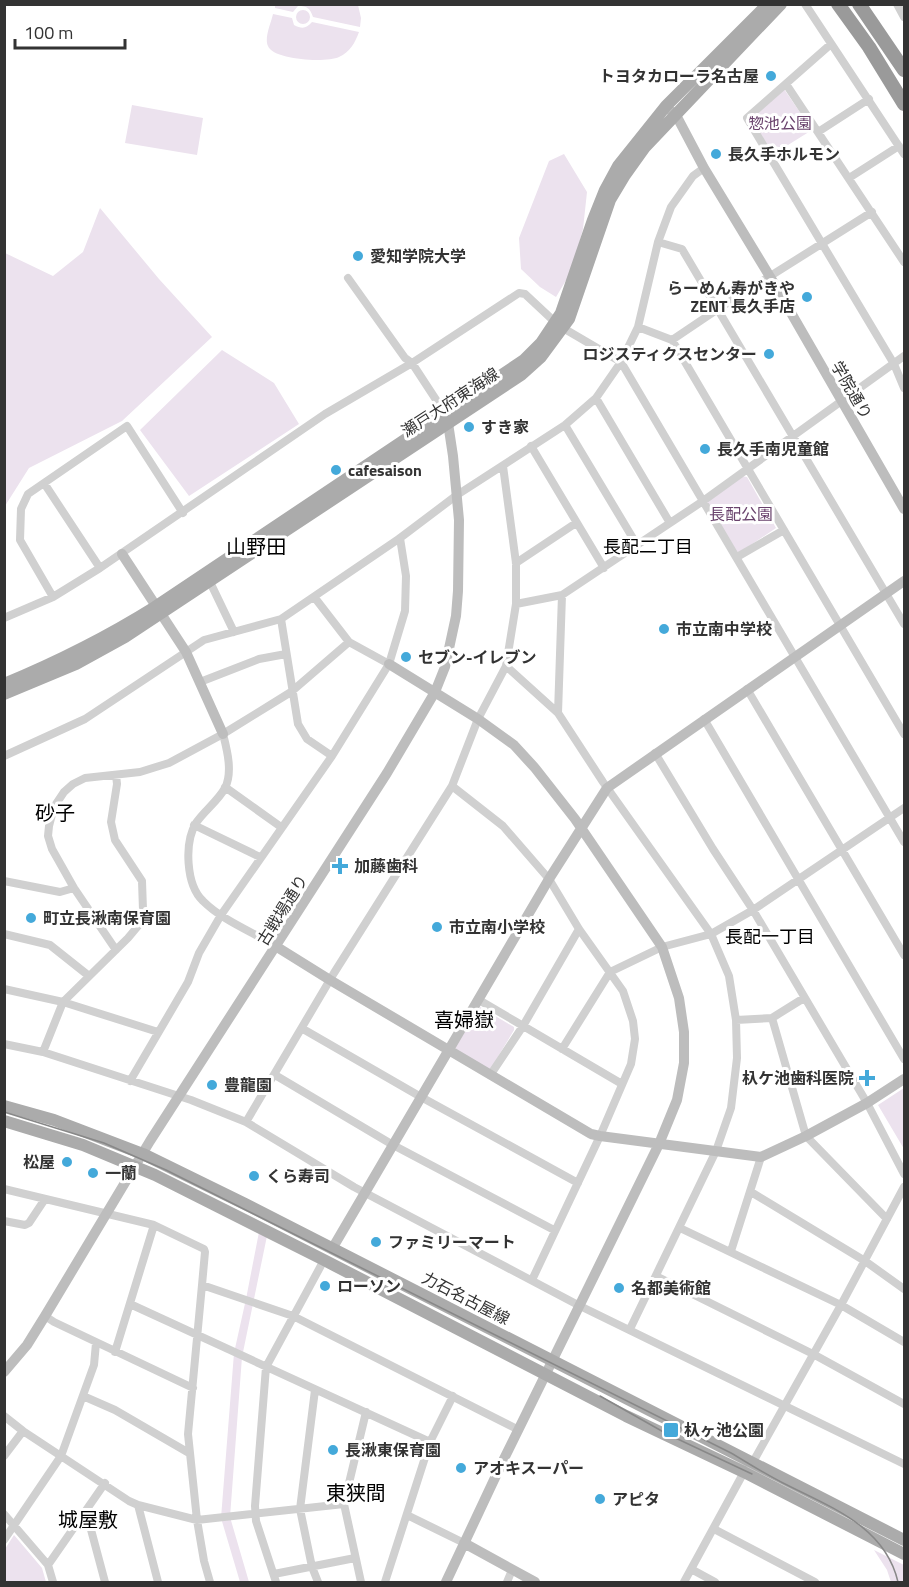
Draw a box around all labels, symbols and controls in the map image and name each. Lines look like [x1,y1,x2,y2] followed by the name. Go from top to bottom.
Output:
[15,12,124,50] scale bar
[24,19,73,46] text: 100 m
[599,64,759,88] place label: トヨタカローラ名古屋
[764,69,778,83] marker: トヨタカローラ名古屋
[748,111,812,135] park label: 惣池公園
[728,142,840,166] place label: 長久手ホルモン
[709,147,723,161] marker: 長久手ホルモン
[370,244,466,268] place label: 愛知学院大学
[351,249,365,263] marker: 愛知学院大学
[667,276,795,318] place label: らーめん寿がきや ZENT 長久手店
[800,290,814,304] marker: らーめん寿がきや ZENT 長久手店
[582,342,757,366] place label: ロジスティクスセンター
[762,347,776,361] marker: ロジスティクスセンター
[826,356,878,424] street label: 学院通り
[396,361,504,443] street label: 瀬戸大府東海線
[481,415,529,439] place label: すき家
[462,420,476,434] marker: すき家
[717,437,829,461] place label: 長久手南児童館
[698,442,712,456] marker: 長久手南児童館
[348,458,422,482] place label: cafesaison
[329,463,343,477] marker: cafesaison
[709,502,773,526] park label: 長配公園
[226,531,286,562] district label: 山野田
[603,533,693,560] district label: 長配二丁目
[676,617,772,641] place label: 市立南中学校
[657,622,671,636] marker: 市立南中学校
[418,645,537,669] place label: セブン-イレブン
[399,650,413,664] marker: セブン-イレブン
[35,797,75,828] district label: 砂子
[354,854,418,878] place label: 加藤歯科
[331,857,349,875] marker: 加藤歯科
[251,870,313,950] street label: 古戦場通り
[43,906,171,930] place label: 町立長湫南保育園
[24,911,38,925] marker: 町立長湫南保育園
[449,915,545,939] place label: 市立南小学校
[430,920,444,934] marker: 市立南小学校
[725,923,815,950] district label: 長配一丁目
[434,1004,494,1035] district label: 喜婦嶽
[742,1066,854,1090] place label: 杁ケ池歯科医院
[858,1069,876,1087] marker: 杁ケ池歯科医院
[224,1073,272,1097] place label: 豊龍園
[205,1078,219,1092] marker: 豊龍園
[23,1150,55,1174] place label: 松屋
[60,1155,74,1169] marker: 松屋
[105,1161,137,1185] place label: 一蘭
[266,1164,330,1188] place label: くら寿司
[86,1166,100,1180] marker: 一蘭
[247,1169,261,1183] marker: くら寿司
[388,1230,516,1254] place label: ファミリーマート
[369,1235,383,1249] marker: ファミリーマート
[418,1266,514,1330] street label: 力石名古屋線
[337,1274,401,1298] place label: ローソン
[631,1276,711,1300] place label: 名都美術館
[318,1279,332,1293] marker: ローソン
[612,1281,626,1295] marker: 名都美術館
[684,1418,764,1442] place label: 杁ヶ池公園
[662,1421,680,1439] marker: 杁ヶ池公園
[345,1438,441,1462] place label: 長湫東保育園
[326,1443,340,1457] marker: 長湫東保育園
[473,1456,584,1480] place label: アオキスーパー
[454,1461,468,1475] marker: アオキスーパー
[326,1477,386,1508] district label: 東狭間
[612,1487,660,1511] place label: アピタ
[593,1492,607,1506] marker: アピタ
[58,1504,118,1535] district label: 城屋敷

